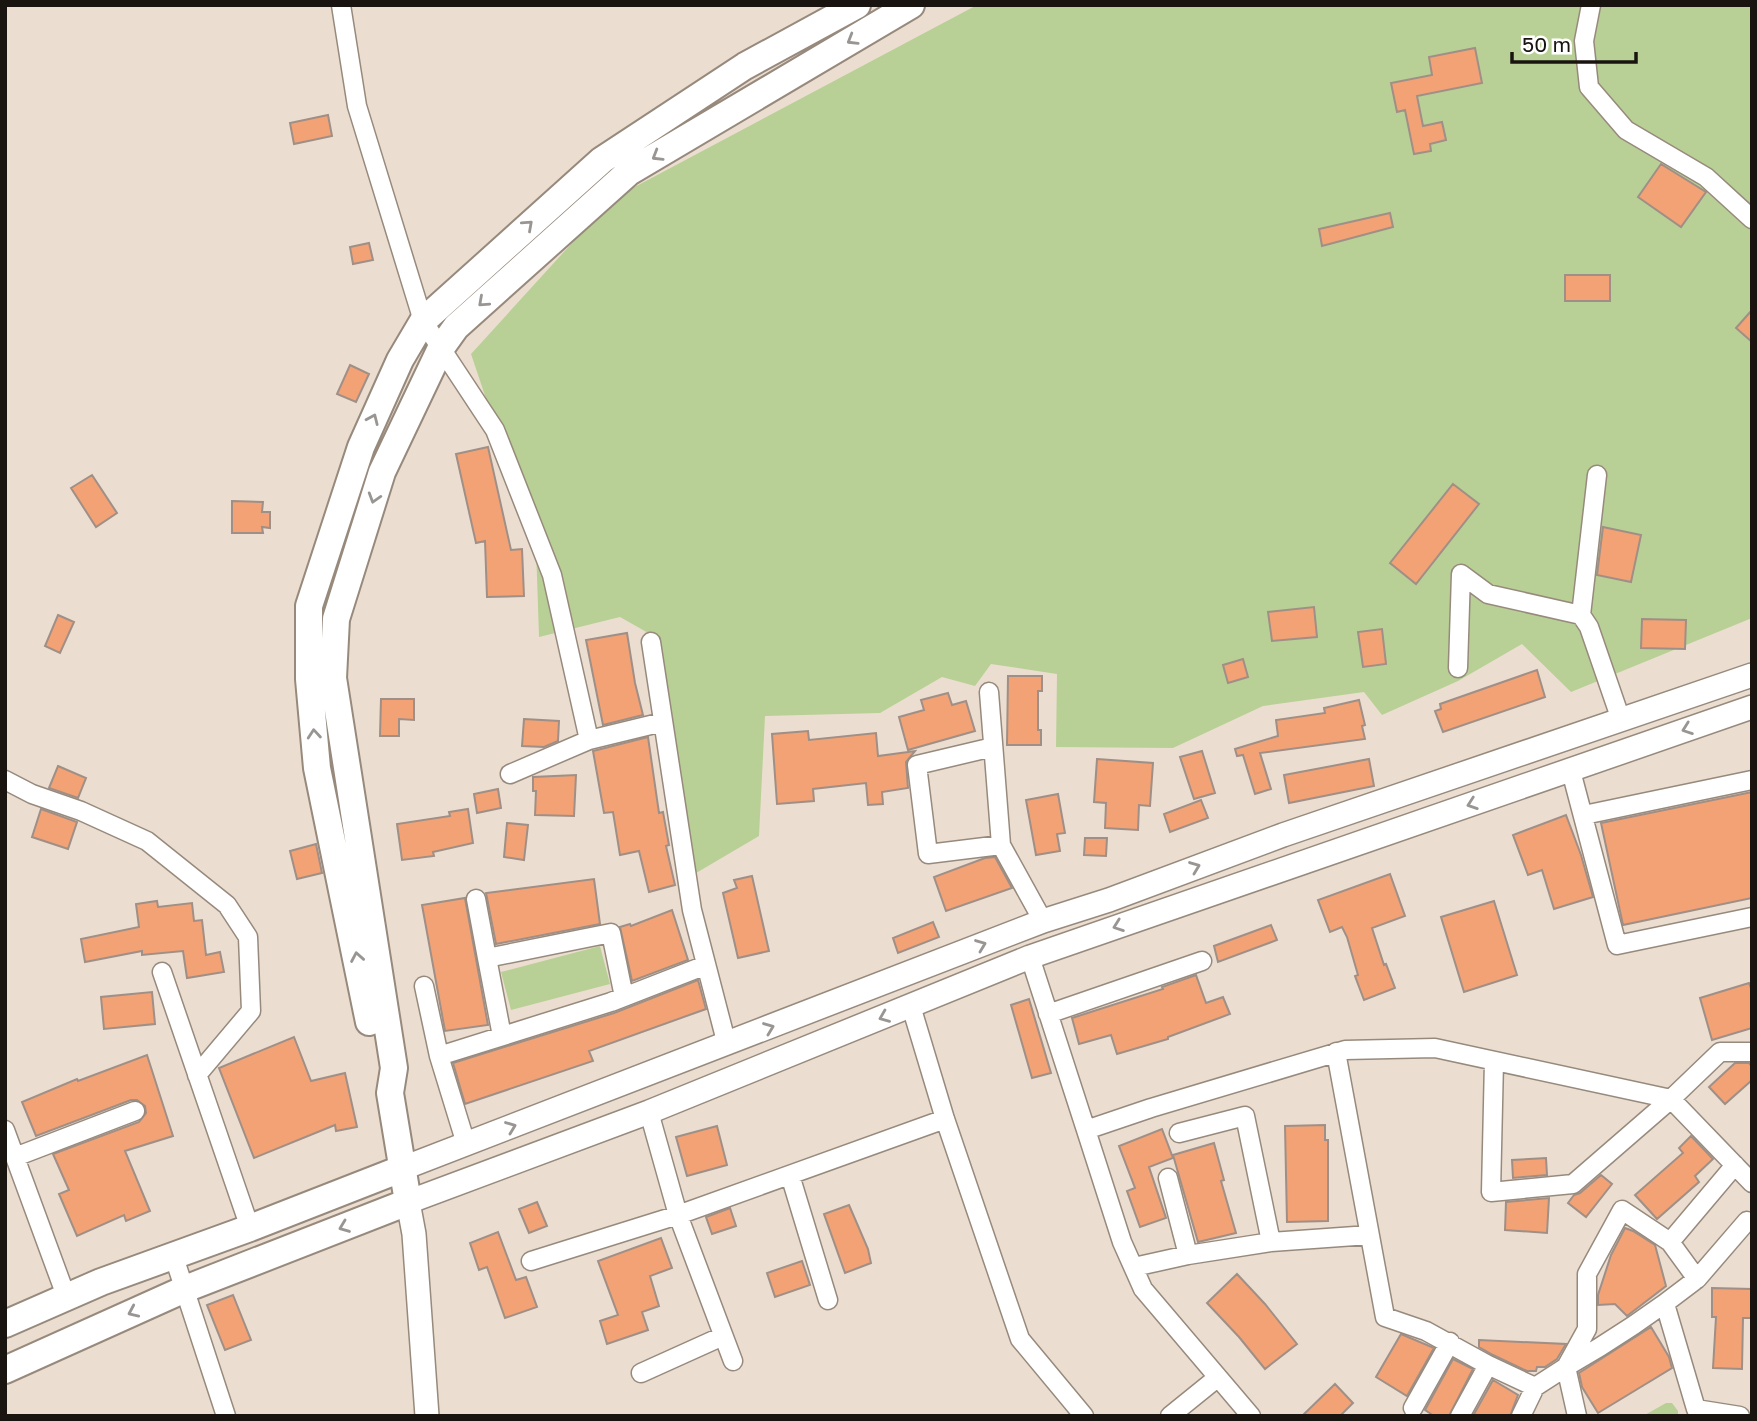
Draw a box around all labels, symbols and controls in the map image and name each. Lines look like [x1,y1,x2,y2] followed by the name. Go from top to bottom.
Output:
[1512,21,1636,65] scale bar
[1522,31,1571,57] text: 50 m
[847,32,860,45] one-way arrow
[651,148,664,161] one-way arrow
[520,221,533,233] one-way arrow
[478,294,491,307] one-way arrow
[365,414,379,426] one-way arrow
[367,492,382,504] one-way arrow
[1682,721,1694,735] one-way arrow
[307,728,322,739] one-way arrow
[1467,796,1479,810] one-way arrow
[1188,861,1200,875] one-way arrow
[1113,918,1125,932] one-way arrow
[974,940,986,954] one-way arrow
[350,951,365,963] one-way arrow
[878,1009,890,1023] one-way arrow
[763,1023,775,1037] one-way arrow
[504,1122,516,1136] one-way arrow
[339,1219,351,1233] one-way arrow
[128,1304,140,1318] one-way arrow

